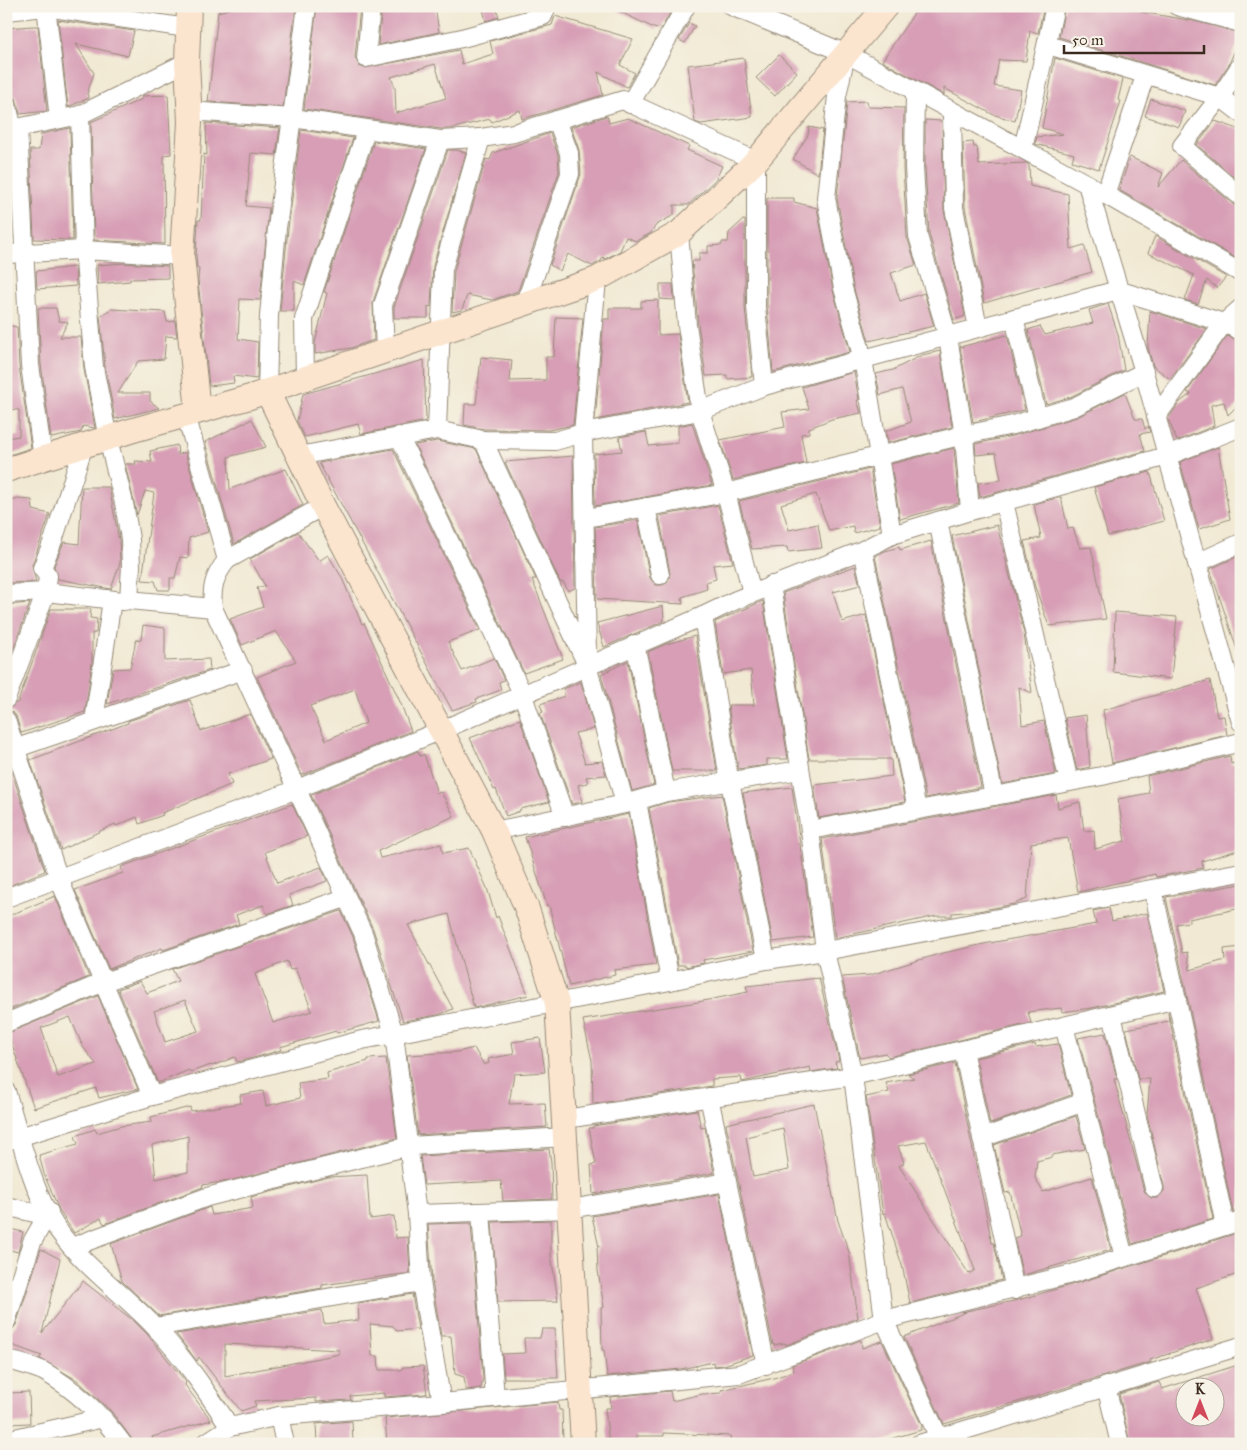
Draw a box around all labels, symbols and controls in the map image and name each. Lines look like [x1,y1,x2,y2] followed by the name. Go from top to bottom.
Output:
[1064,22,1204,54] scale bar
[1072,31,1104,49] text: 50 m
[1174,1378,1224,1428] north arrow
[1195,1381,1206,1398] text: K

